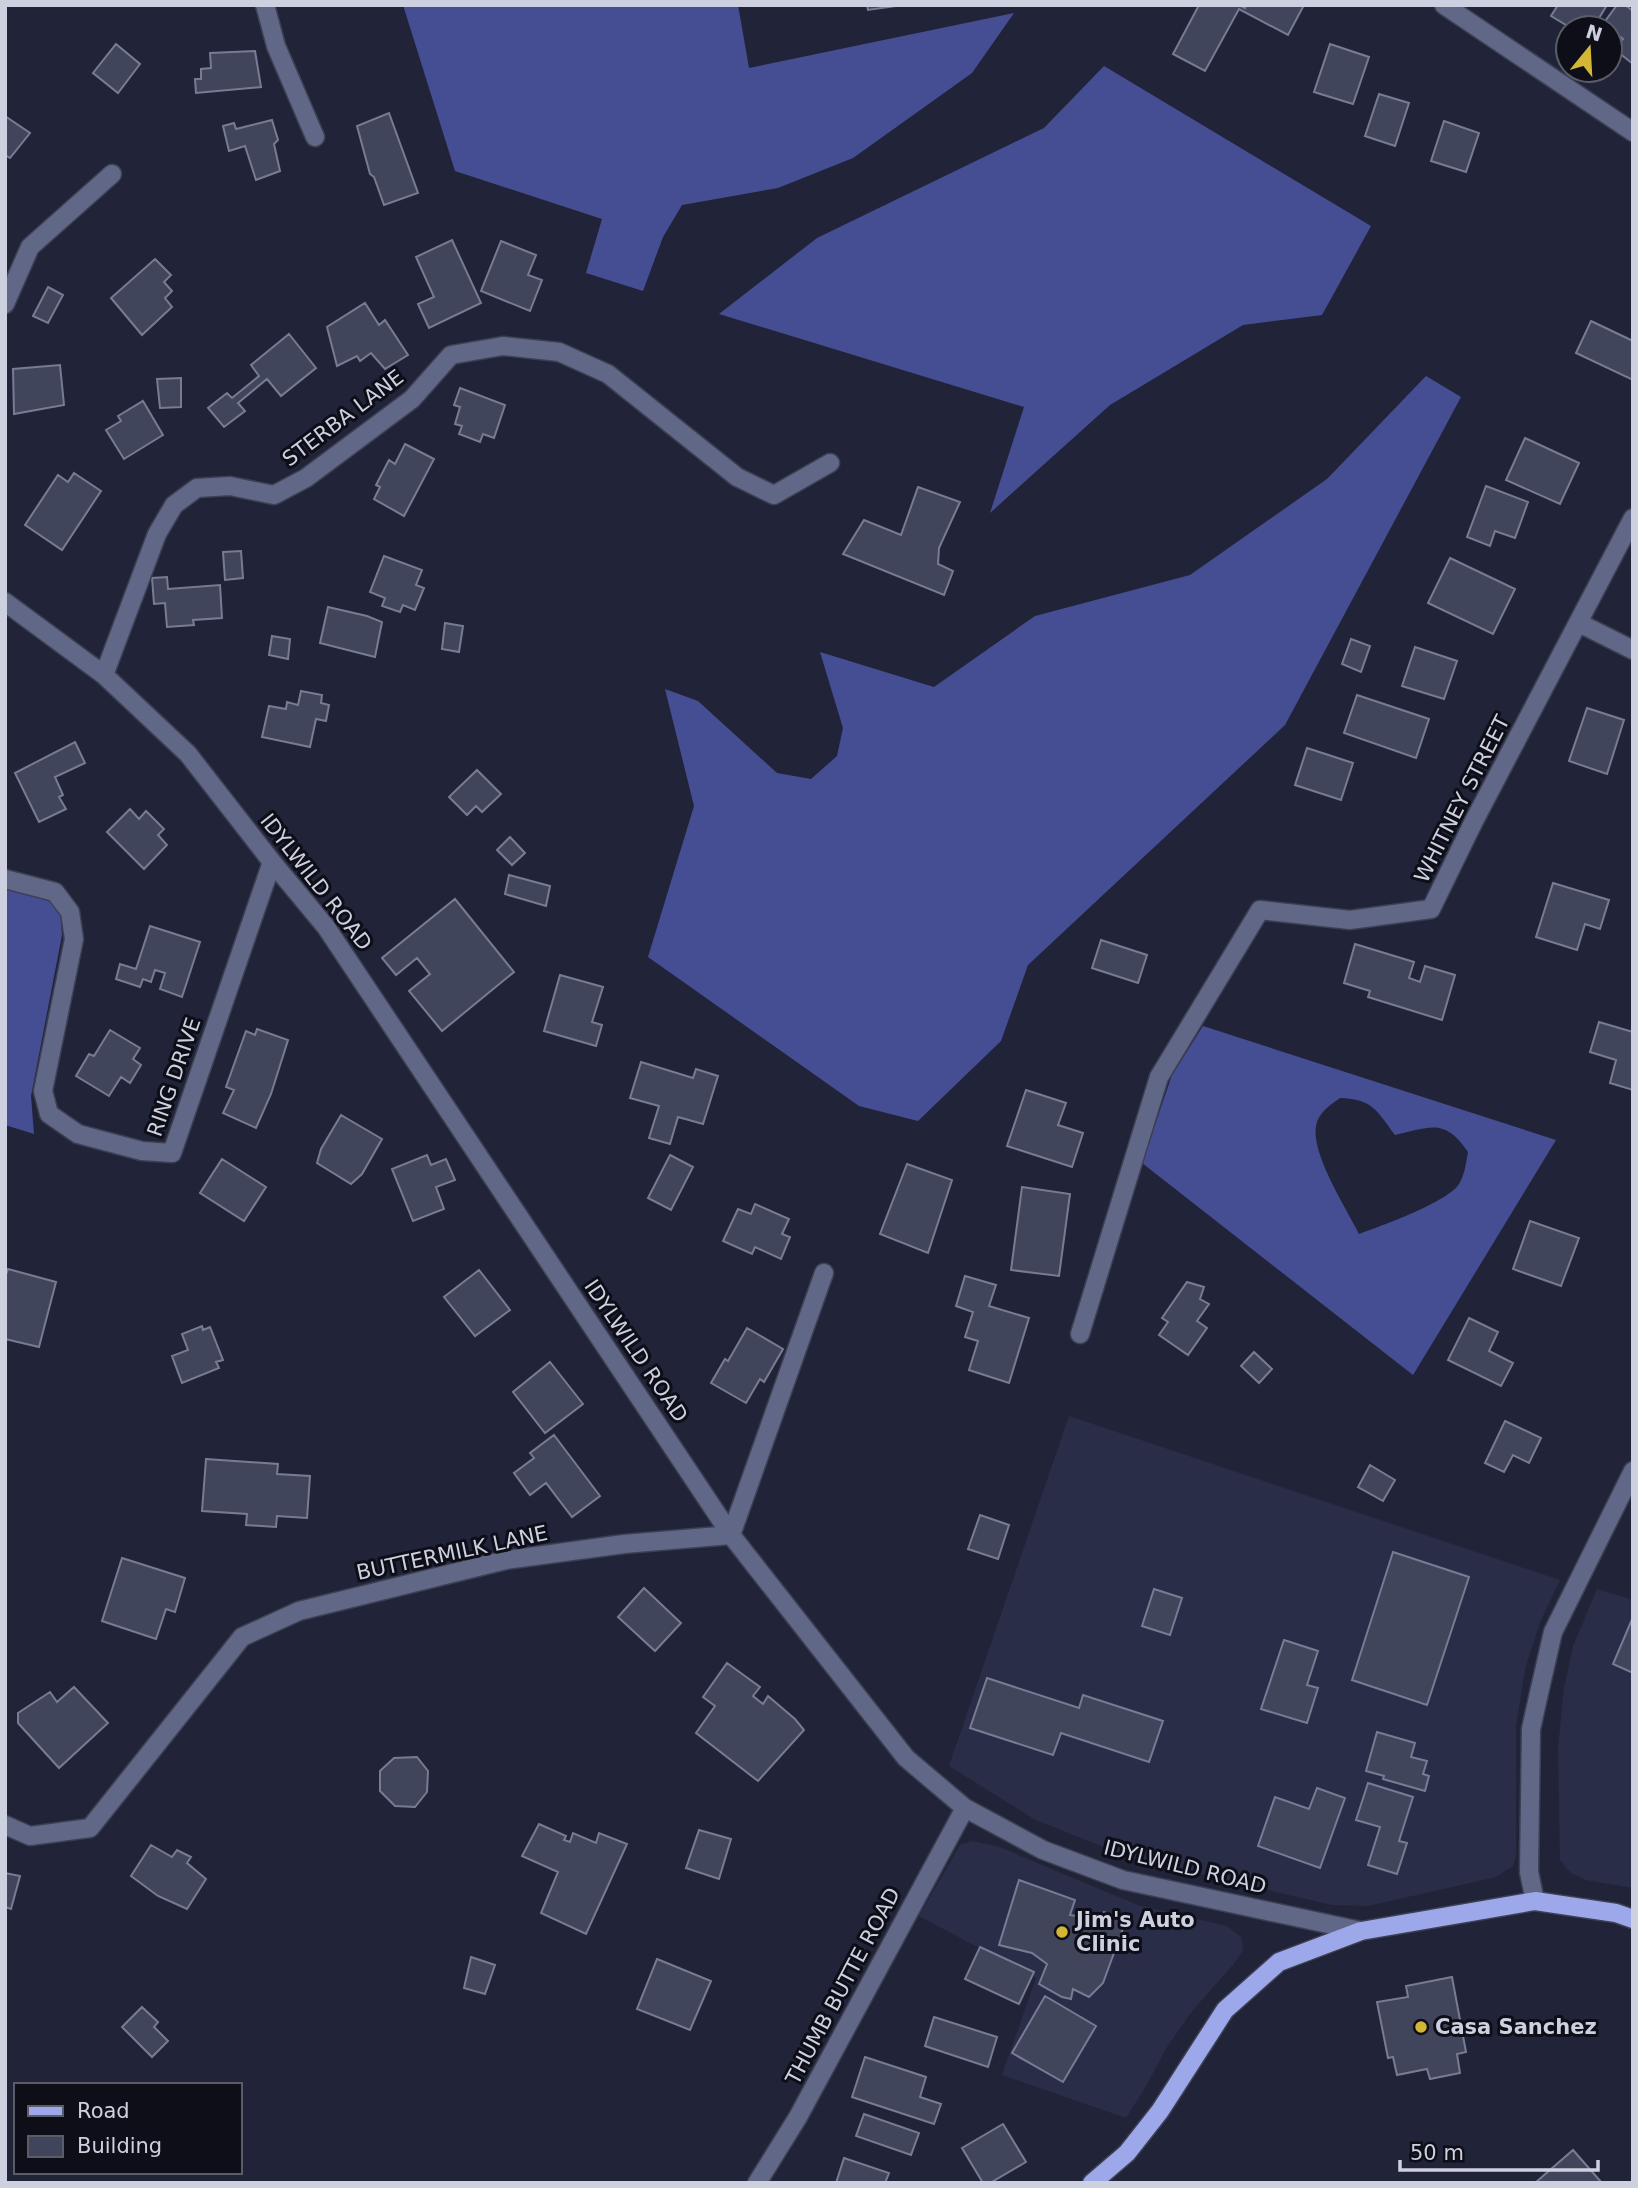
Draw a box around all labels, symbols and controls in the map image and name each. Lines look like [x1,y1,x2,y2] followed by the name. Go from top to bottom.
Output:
[1554,14,1624,84] north arrow
[1583,20,1605,46] text: N
[278,365,408,471] street label: STERBA LANE
[1410,711,1515,886] street label: WHITNEY STREET
[255,809,377,955] street label: IDYLWILD ROAD
[142,1014,206,1140] street label: RING DRIVE
[579,1275,693,1427] street label: IDYLWILD ROAD
[354,1521,550,1585] street label: BUTTERMILK LANE
[1101,1835,1269,1899] street label: IDYLWILD ROAD
[780,1883,905,2089] street label: THUMB BUTTE ROAD
[1074,1908,1195,1956] place label: Jim's Auto Clinic
[1054,1924,1070,1940] marker: Jim's Auto Clinic
[1435,2015,1597,2039] place label: Casa Sanchez
[1413,2019,1429,2035] marker: Casa Sanchez
[14,2083,242,2174] legend
[77,2099,130,2123] text: Road
[1400,2128,1598,2172] scale bar
[77,2134,162,2158] text: Building
[1410,2141,1464,2165] text: 50 m

